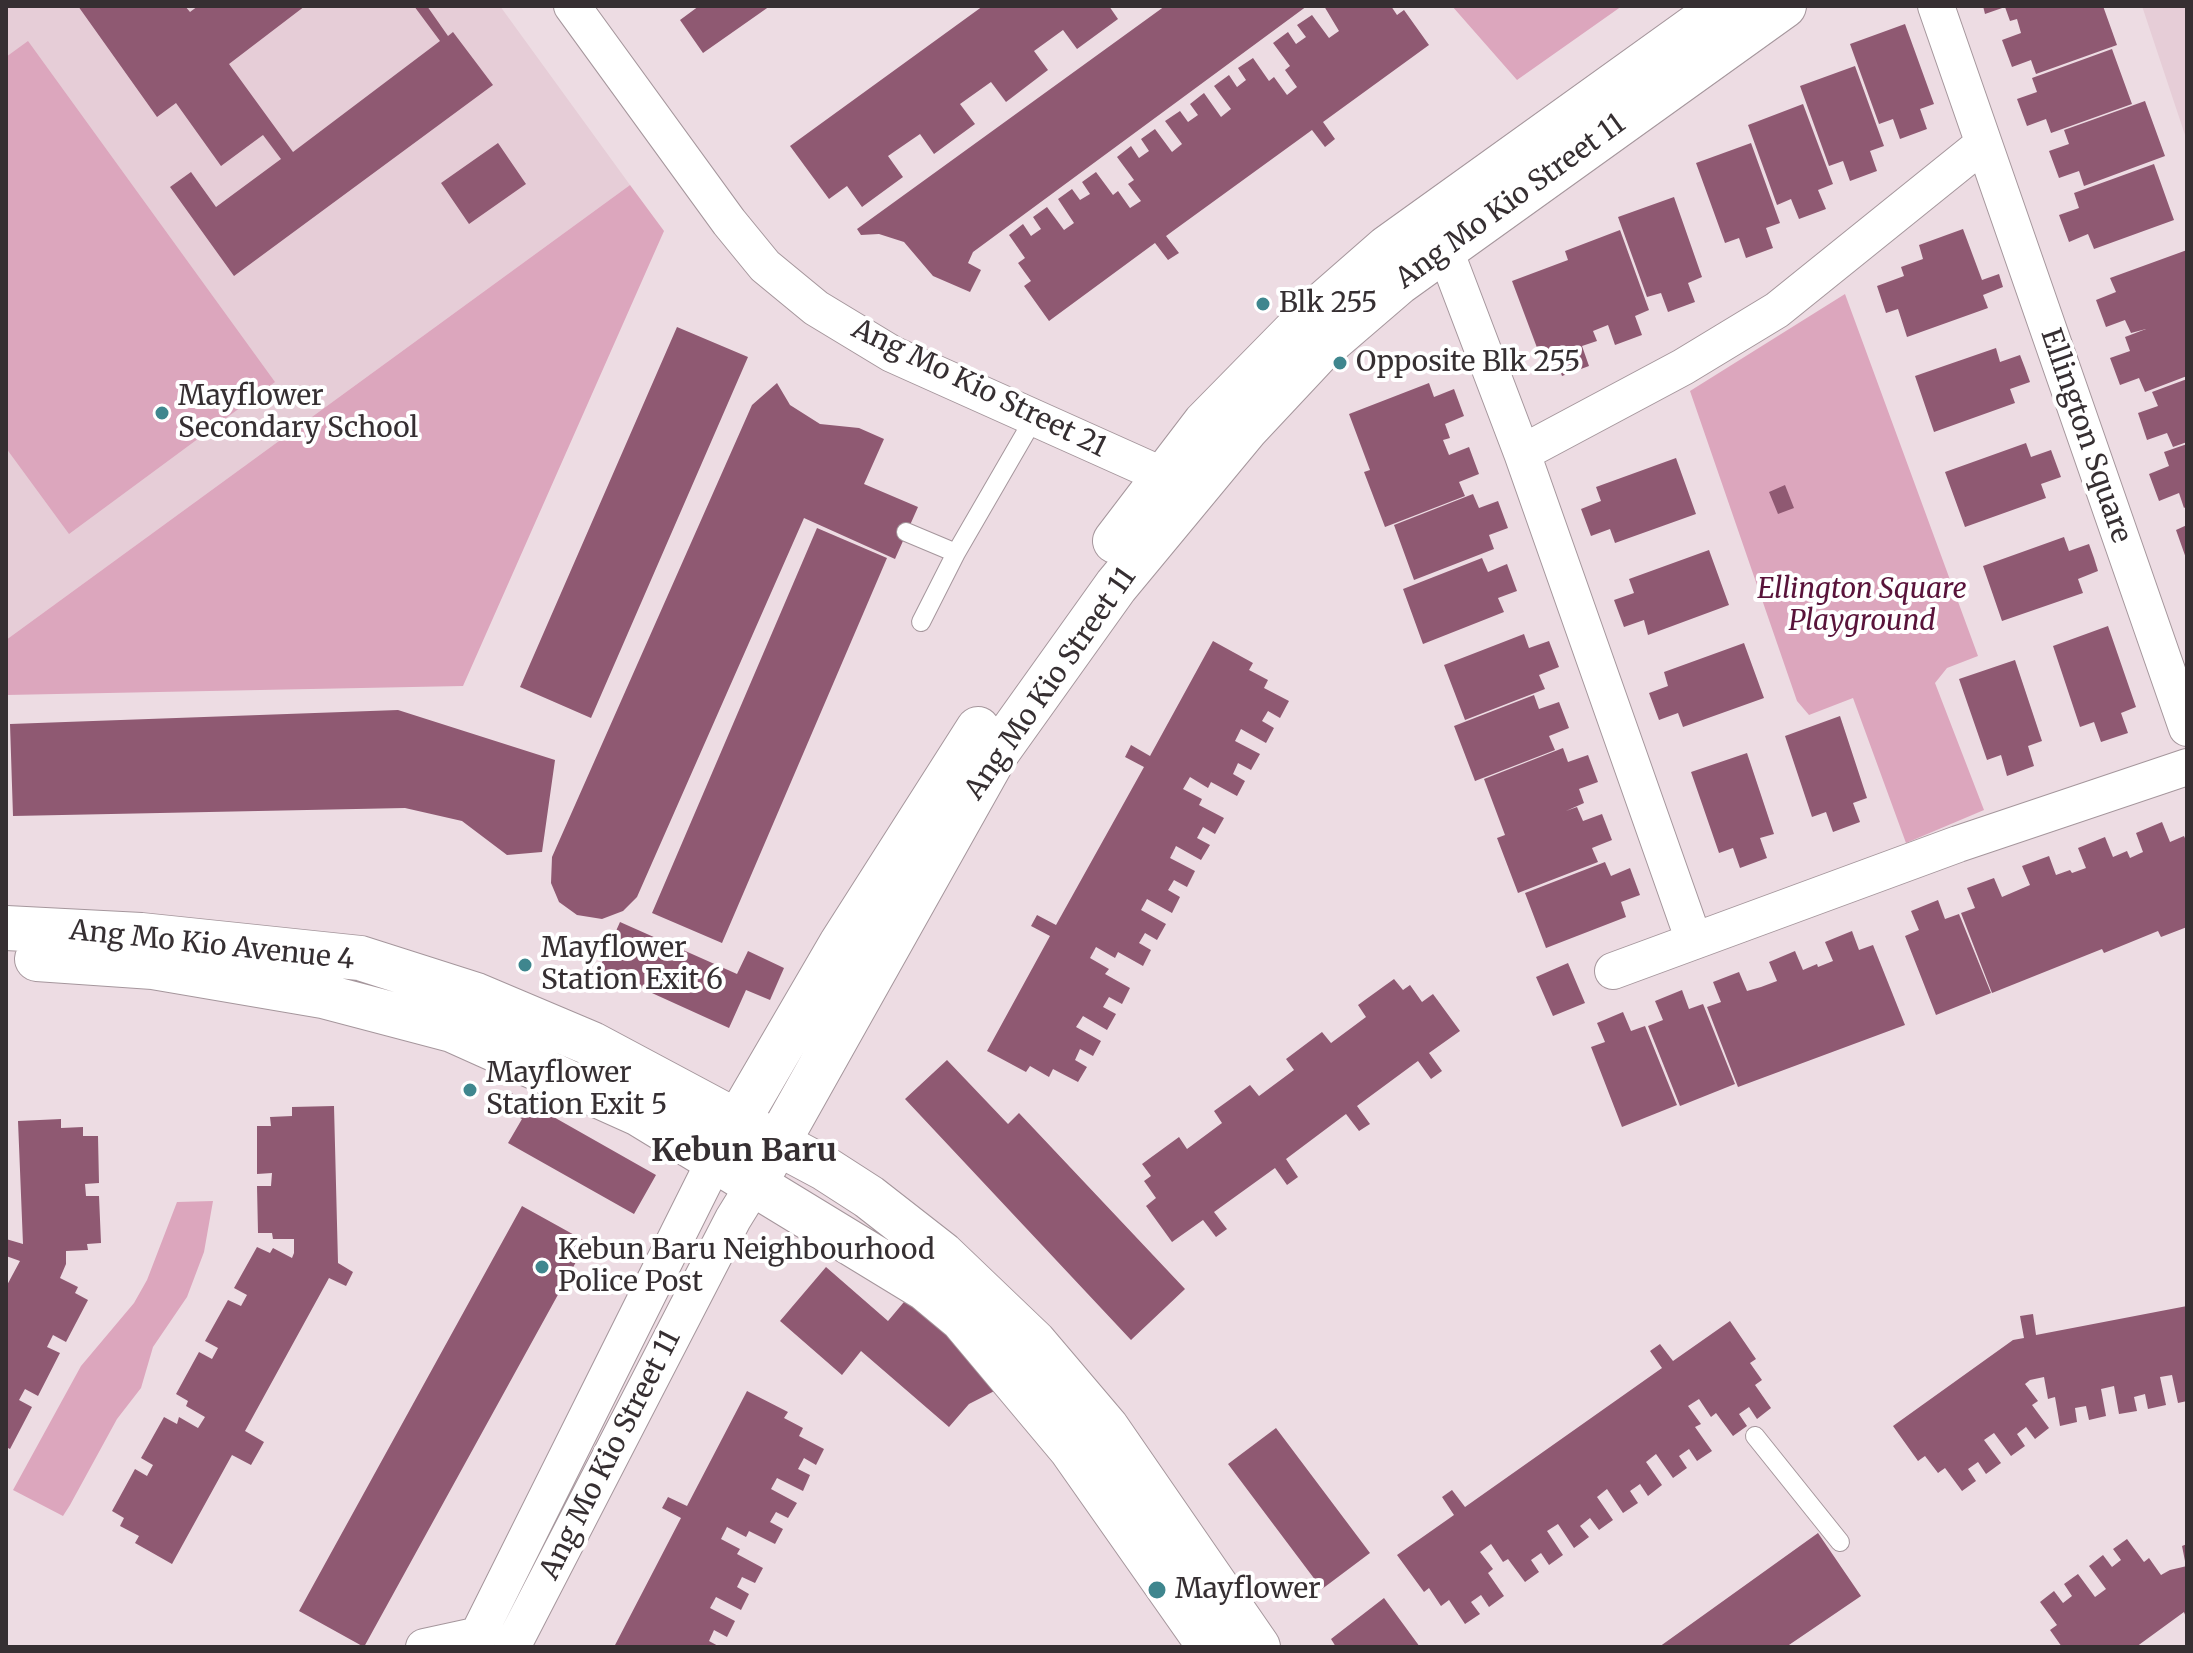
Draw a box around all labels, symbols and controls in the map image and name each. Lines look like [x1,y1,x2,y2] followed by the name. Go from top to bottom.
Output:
[1390,108,1632,296] street label: Ang Mo Kio Street 11
[1279,287,1377,321] place label: Blk 255
[1254,295,1272,313] marker: Blk 255
[846,313,1112,465] street label: Ang Mo Kio Street 21
[2033,324,2137,548] street label: Ellington Square
[1356,346,1580,380] place label: Opposite Blk 255
[1331,354,1349,372] marker: Opposite Blk 255
[178,380,418,446] place label: Mayflower Secondary School
[153,404,171,422] marker: Mayflower Secondary School
[958,562,1144,806] street label: Ang Mo Kio Street 11
[1757,573,1967,639] park label: Ellington Square Playground
[68,914,356,978] street label: Ang Mo Kio Avenue 4
[541,932,723,998] place label: Mayflower Station Exit 6
[516,956,534,974] marker: Mayflower Station Exit 6
[486,1057,667,1123] place label: Mayflower Station Exit 5
[461,1081,479,1099] marker: Mayflower Station Exit 5
[651,1133,837,1171] district label: Kebun Baru
[558,1234,935,1300] place label: Kebun Baru Neighbourhood Police Post
[533,1258,551,1276] marker: Kebun Baru Neighbourhood Police Post
[534,1325,688,1585] street label: Ang Mo Kio Street 11
[1175,1573,1321,1607] place label: Mayflower
[1146,1579,1168,1601] marker: Mayflower

